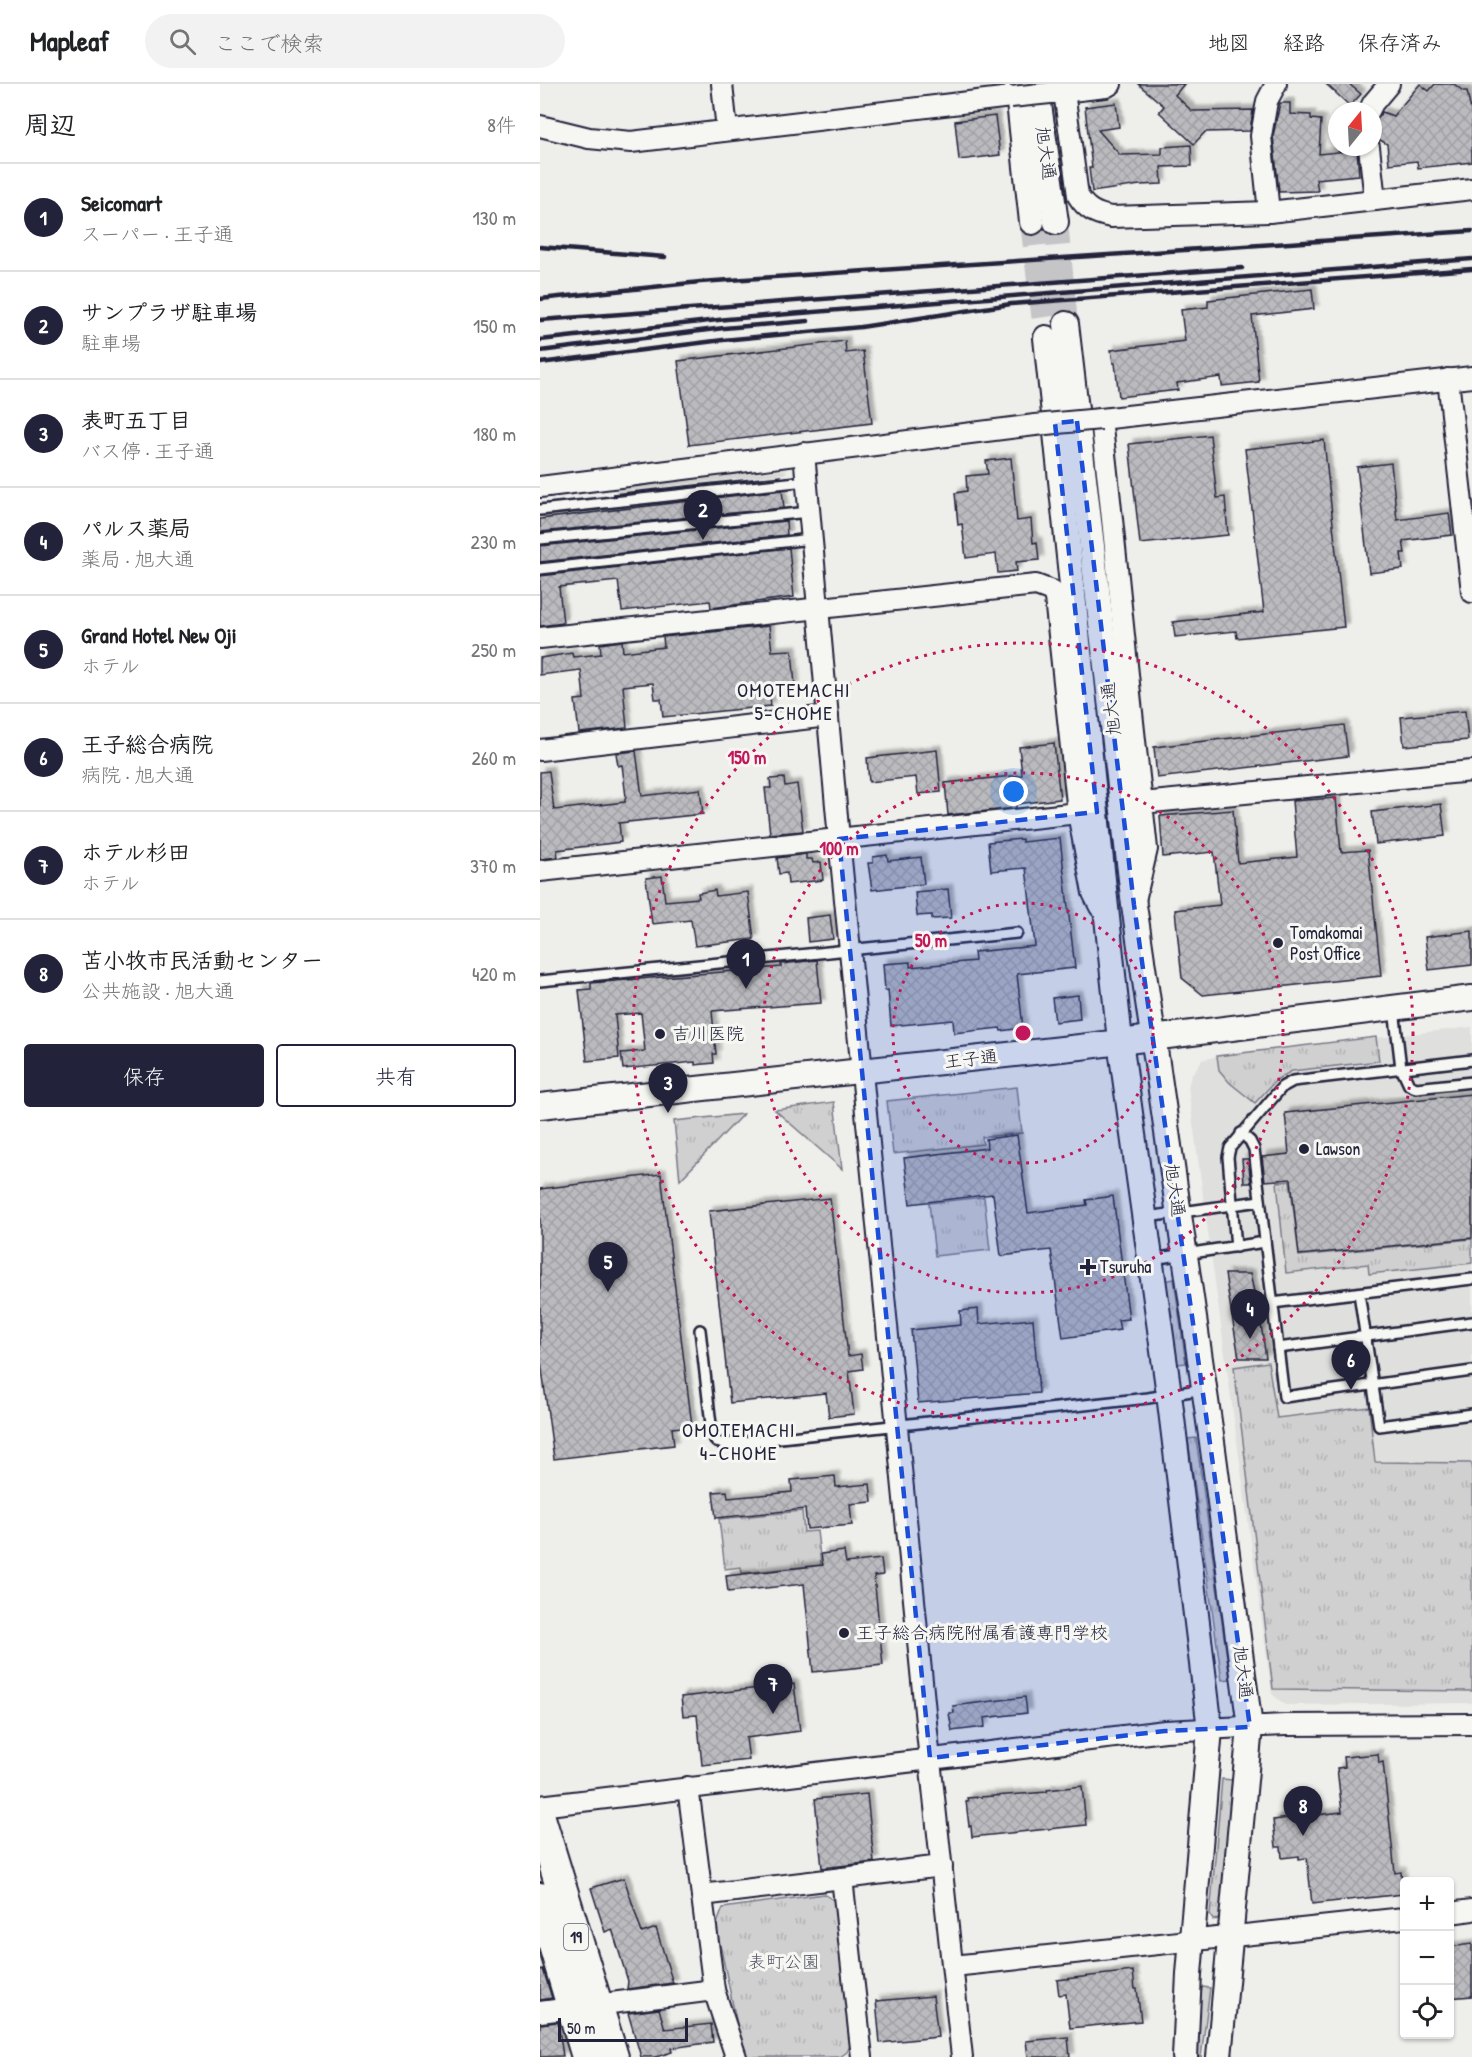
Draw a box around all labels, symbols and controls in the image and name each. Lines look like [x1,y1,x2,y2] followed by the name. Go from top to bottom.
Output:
[145,14,565,68] search box
[30,22,109,60] text: Mapleaf
[166,25,199,58] icon: search
[214,28,324,58] text: ここで検索
[1208,28,1250,57] text: 地図
[1283,28,1325,57] text: 経路
[1358,28,1442,57] text: 保存済み
[1328,102,1382,156] north arrow
[24,107,76,142] text: 周辺
[487,111,516,138] text: 8件
[1030,124,1063,181] street label: 旭大通
[81,188,162,218] text: Seicomart
[40,204,47,231] text: 1
[473,204,516,231] text: 130 m
[81,220,233,247] text: スーパー · 王子通
[81,297,257,327] text: サンプラザ駐車場
[39,312,48,339] text: 2
[473,312,516,339] text: 150 m
[81,329,141,356] text: 駐車場
[81,405,191,435] text: 表町五丁目
[39,420,48,447] text: 3
[473,420,516,447] text: 180 m
[81,437,214,464] text: バス停 · 王子通
[684,490,722,540] pin: 2
[81,513,191,543] text: パルス薬局
[40,528,47,555] text: 4
[471,528,516,555] text: 230 m
[81,545,194,572] text: 薬局 · 旭大通
[81,620,237,650] text: Grand Hotel New Oji
[39,636,48,663] text: 5
[471,636,516,663] text: 250 m
[81,652,140,679] text: ホテル
[737,676,851,726] district label: OMOTEMACHI 5-CHOME
[1095,681,1126,737] street label: 旭大通
[81,729,213,759] text: 王子総合病院
[40,744,47,771] text: 6
[472,744,516,771] text: 260 m
[728,745,766,770] text: 150 m
[81,761,194,788] text: 病院 · 旭大通
[999,777,1028,806] your location
[819,836,859,861] text: 100 m
[81,837,190,867] text: ホテル杉田
[39,852,48,879] text: 7
[470,852,516,879] text: 370 m
[81,869,140,896] text: ホテル
[1290,920,1363,966] place label: Tomakomai Post Office
[915,928,947,953] text: 50 m
[1271,936,1285,950] marker: Tomakomai Post Office
[726,940,766,989] pin: 1
[81,945,323,975] text: 苫小牧市民活動センター
[39,960,48,987] text: 8
[472,960,516,987] text: 420 m
[81,977,234,1004] text: 公共施設 · 旭大通
[672,1021,744,1046] place label: 吉川医院
[1013,1023,1033,1043] centre of rings
[653,1027,667,1041] marker: 吉川医院
[943,1043,999,1074] street label: 王子通
[24,1044,264,1107] button: 保存
[276,1044,516,1107] button: 共有
[648,1064,688,1113] pin: 3
[1316,1136,1360,1161] place label: Lawson
[1297,1142,1311,1156] marker: Lawson
[1159,1161,1192,1218] street label: 旭大通
[588,1242,628,1292] pin: 5
[1100,1254,1151,1279] place label: Tsuruha
[1081,1260,1095,1274] marker: Tsuruha
[1230,1290,1270,1339] pin: 4
[1332,1340,1370,1390] pin: 6
[682,1416,796,1466] district label: OMOTEMACHI 4-CHOME
[856,1620,1108,1645] place label: 王子総合病院附属看護専門学校
[837,1626,851,1640] marker: 王子総合病院附属看護専門学校
[1228,1644,1259,1700] street label: 旭大通
[754,1664,792,1714] pin: 7
[1284,1786,1323,1836] pin: 8
[1400,1877,1454,2039] map controls
[1400,1877,1454,1931] button: +
[564,1924,588,1950] road number: 19
[1400,1931,1454,1985] button: −
[748,1949,820,1974] park label: 表町公園
[1400,1985,1454,2039] button: locate
[558,2015,688,2042] scale bar
[567,2017,596,2039] text: 50 m

